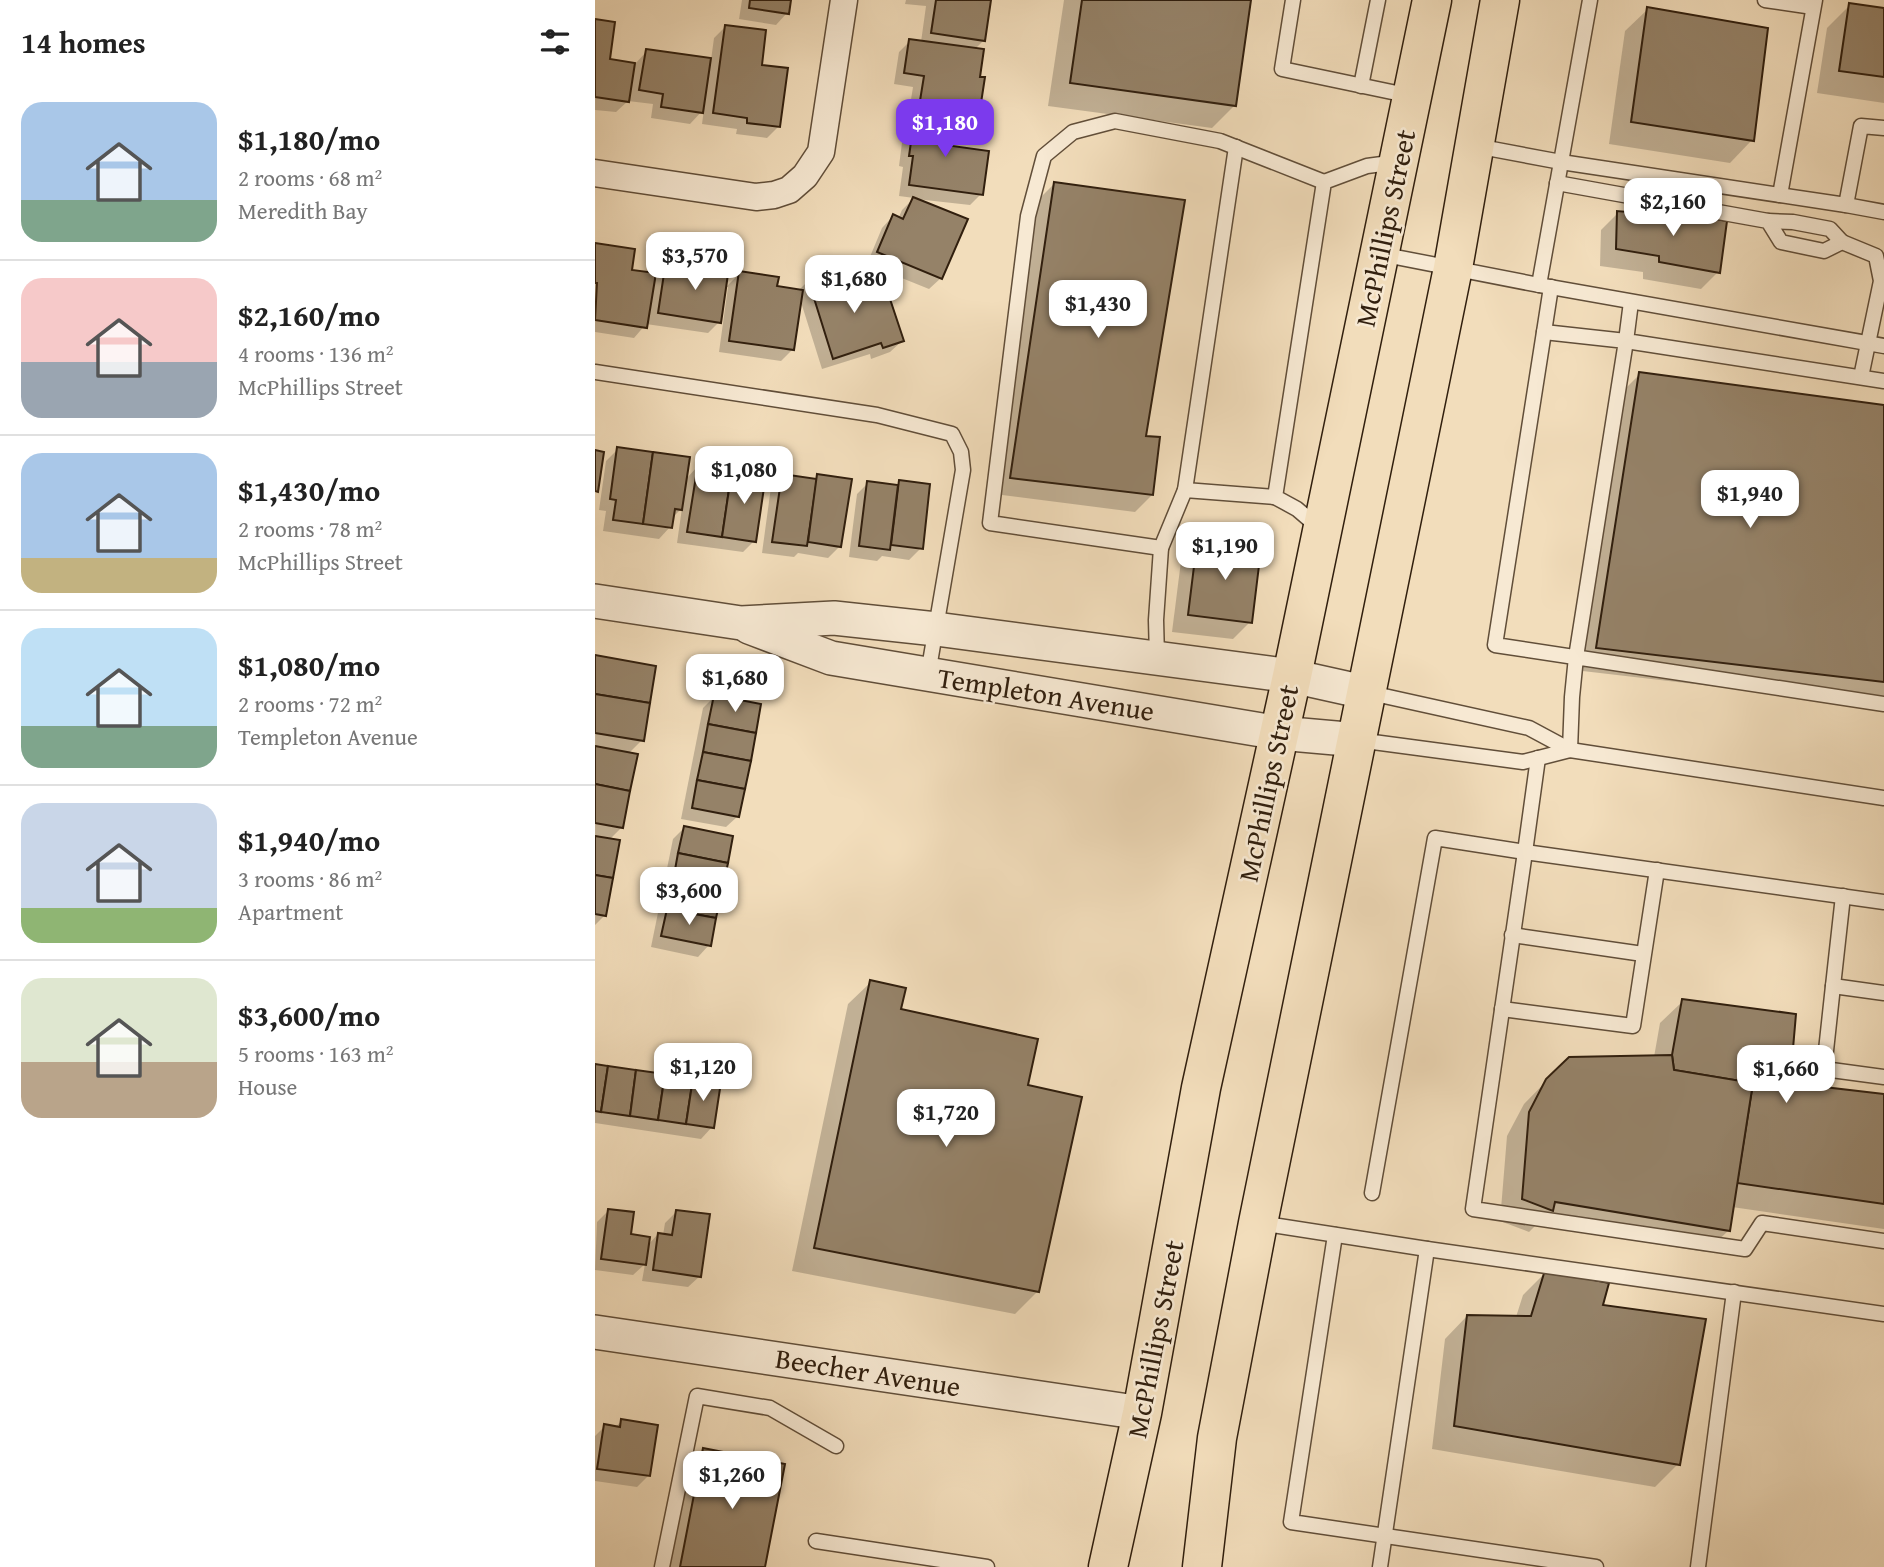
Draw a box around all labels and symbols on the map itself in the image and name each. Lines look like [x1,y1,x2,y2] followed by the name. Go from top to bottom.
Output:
[888,100,1002,159] pin: $1,180
[1344,125,1425,330] street label: McPhillips Street
[1616,178,1730,238] pin: $2,160
[638,232,752,292] pin: $3,570
[797,256,911,315] pin: $1,680
[1041,280,1155,340] pin: $1,430
[687,447,801,506] pin: $1,080
[1693,470,1807,530] pin: $1,940
[1168,522,1282,582] pin: $1,190
[678,654,792,714] pin: $1,680
[935,656,1157,731] street label: Templeton Avenue
[1227,680,1308,885] street label: McPhillips Street
[632,867,746,927] pin: $3,600
[646,1044,760,1103] pin: $1,120
[1729,1046,1843,1105] pin: $1,660
[889,1090,1003,1149] pin: $1,720
[1115,1236,1194,1441] street label: McPhillips Street
[773,1337,964,1406] street label: Beecher Avenue
[675,1452,789,1511] pin: $1,260

